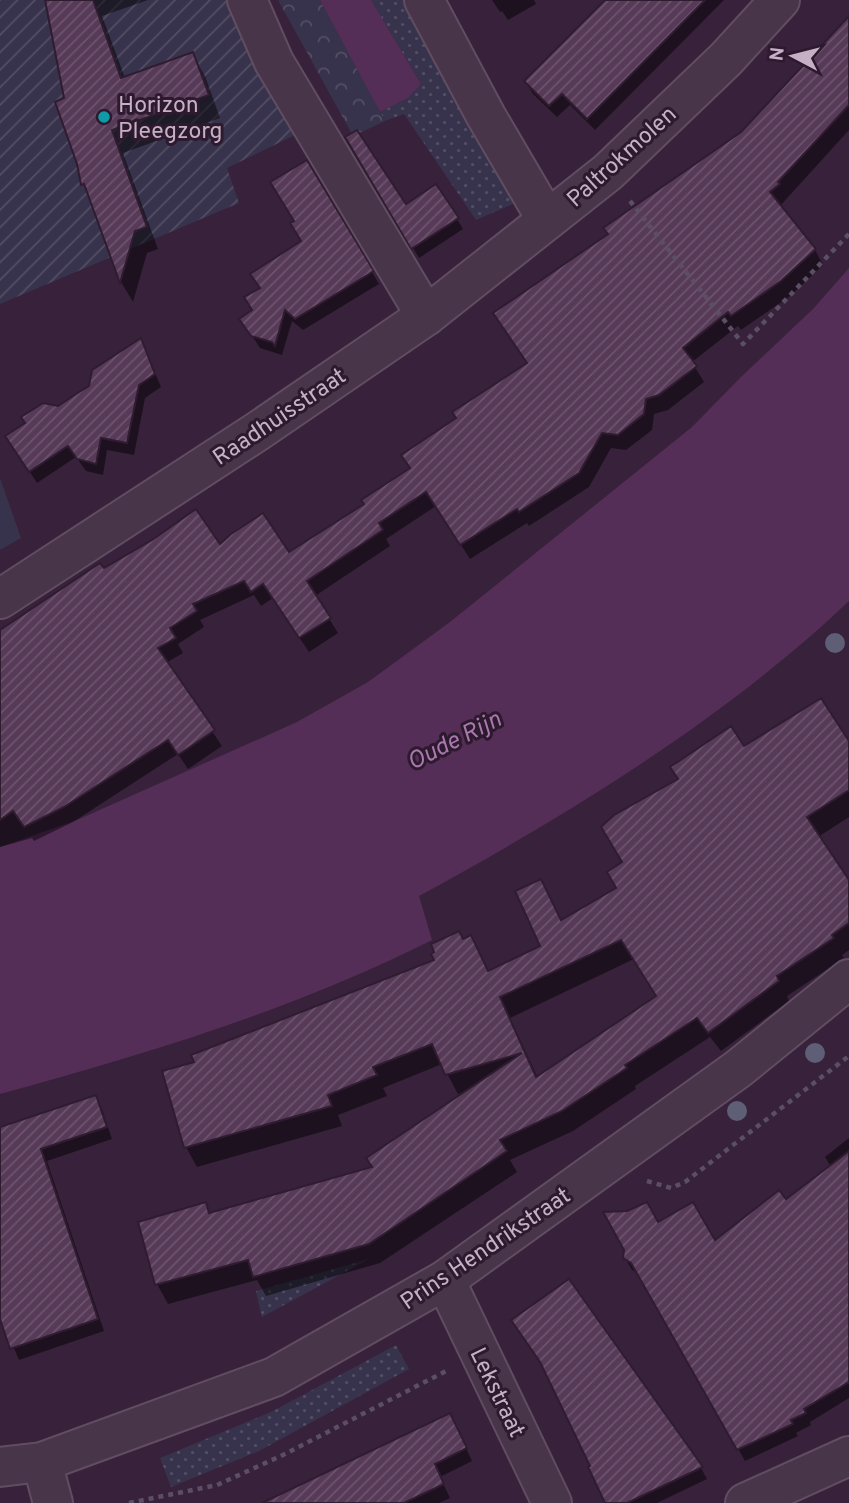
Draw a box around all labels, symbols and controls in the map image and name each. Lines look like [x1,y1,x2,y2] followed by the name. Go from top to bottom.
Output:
[758,21,828,91] north arrow
[765,46,791,62] text: N
[118,92,222,147] place label: Horizon Pleegzorg
[562,101,684,215] street label: Paltrokmolen
[96,109,112,125] marker: Horizon Pleegzorg
[208,363,353,473] street label: Raadhuisstraat
[403,705,507,778] water label: Oude Rijn
[396,1182,577,1318] street label: Prins Hendrikstraat
[462,1343,530,1443] street label: Lekstraat

